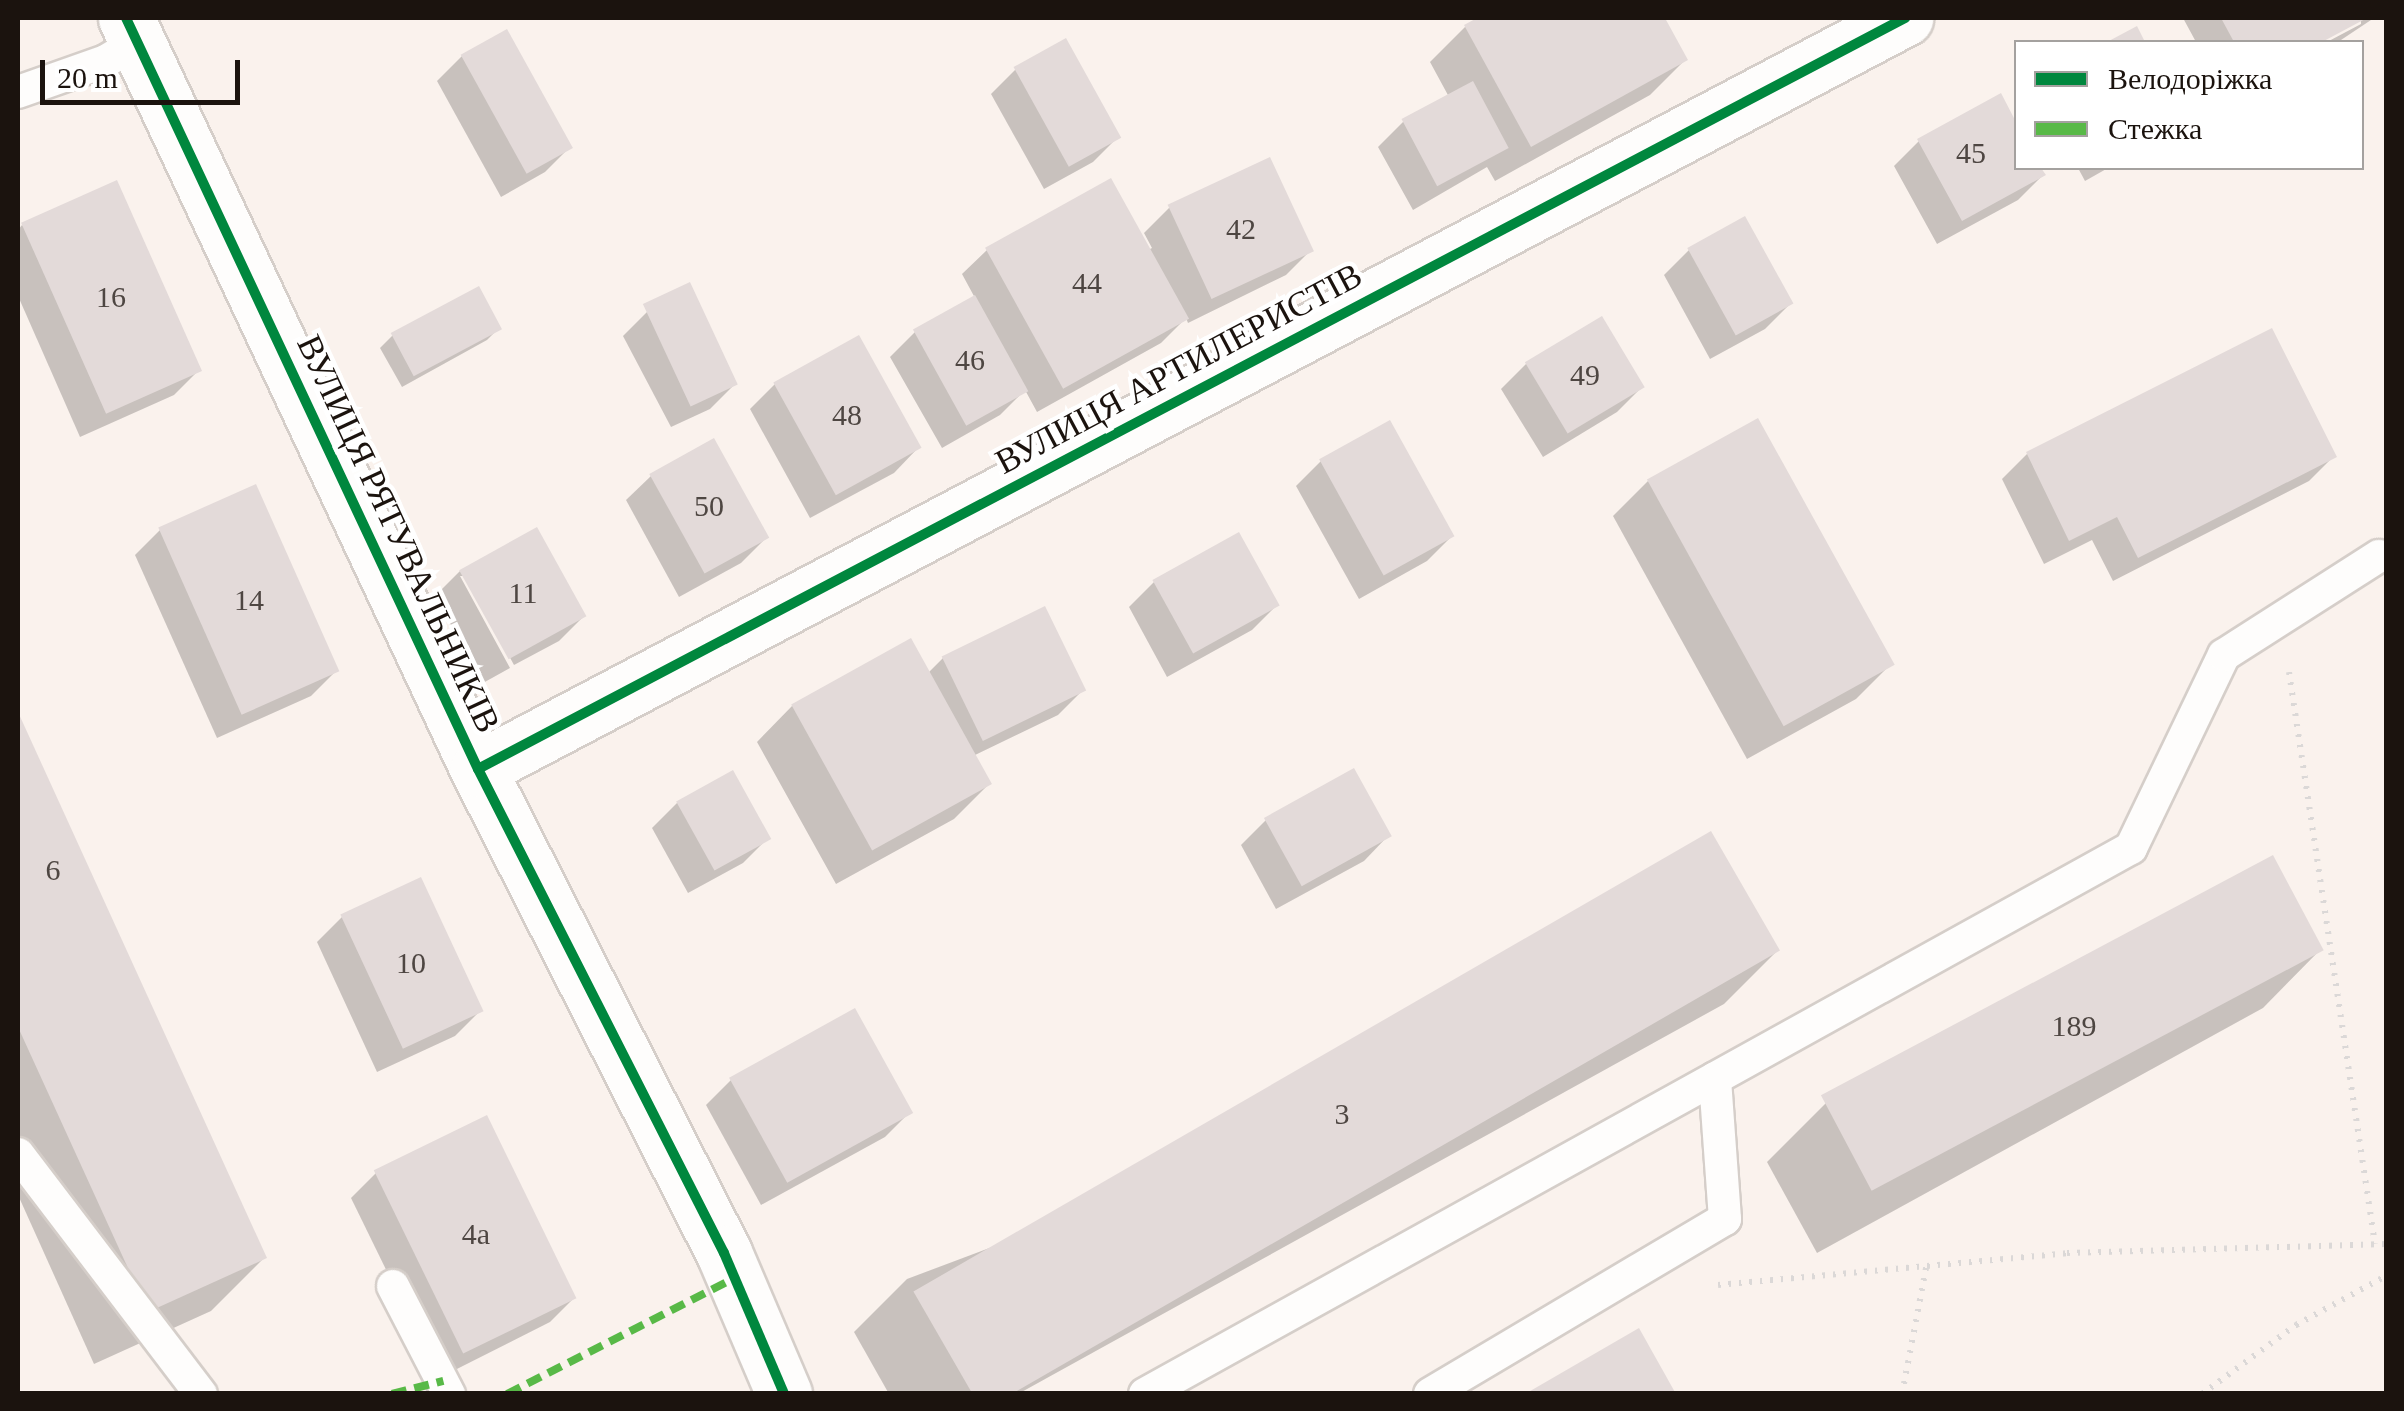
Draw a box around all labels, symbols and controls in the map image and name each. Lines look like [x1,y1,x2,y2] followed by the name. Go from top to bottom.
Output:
[45,40,245,102] scale bar
[2014,40,2364,170] legend
[57,61,118,94] text: 20 m
[2108,62,2272,95] text: Велодоріжка
[2108,112,2202,145] text: Стежка
[1956,135,1986,171] house number: 45
[1226,211,1256,247] house number: 42
[989,254,1369,484] street label: ВУЛИЦЯ АРТИЛЕРИСТІВ
[1072,265,1102,301] house number: 44
[96,279,126,315] house number: 16
[287,329,509,739] street label: ВУЛИЦЯ РЯТУВАЛЬНИКІВ
[955,342,985,378] house number: 46
[1570,357,1600,393] house number: 49
[832,397,862,433] house number: 48
[694,488,724,524] house number: 50
[509,575,537,611] house number: 11
[234,582,264,618] house number: 14
[46,852,60,888] house number: 6
[396,945,426,981] house number: 10
[2052,1008,2096,1044] house number: 189
[1334,1096,1350,1132] house number: 3
[462,1216,490,1252] house number: 4а

